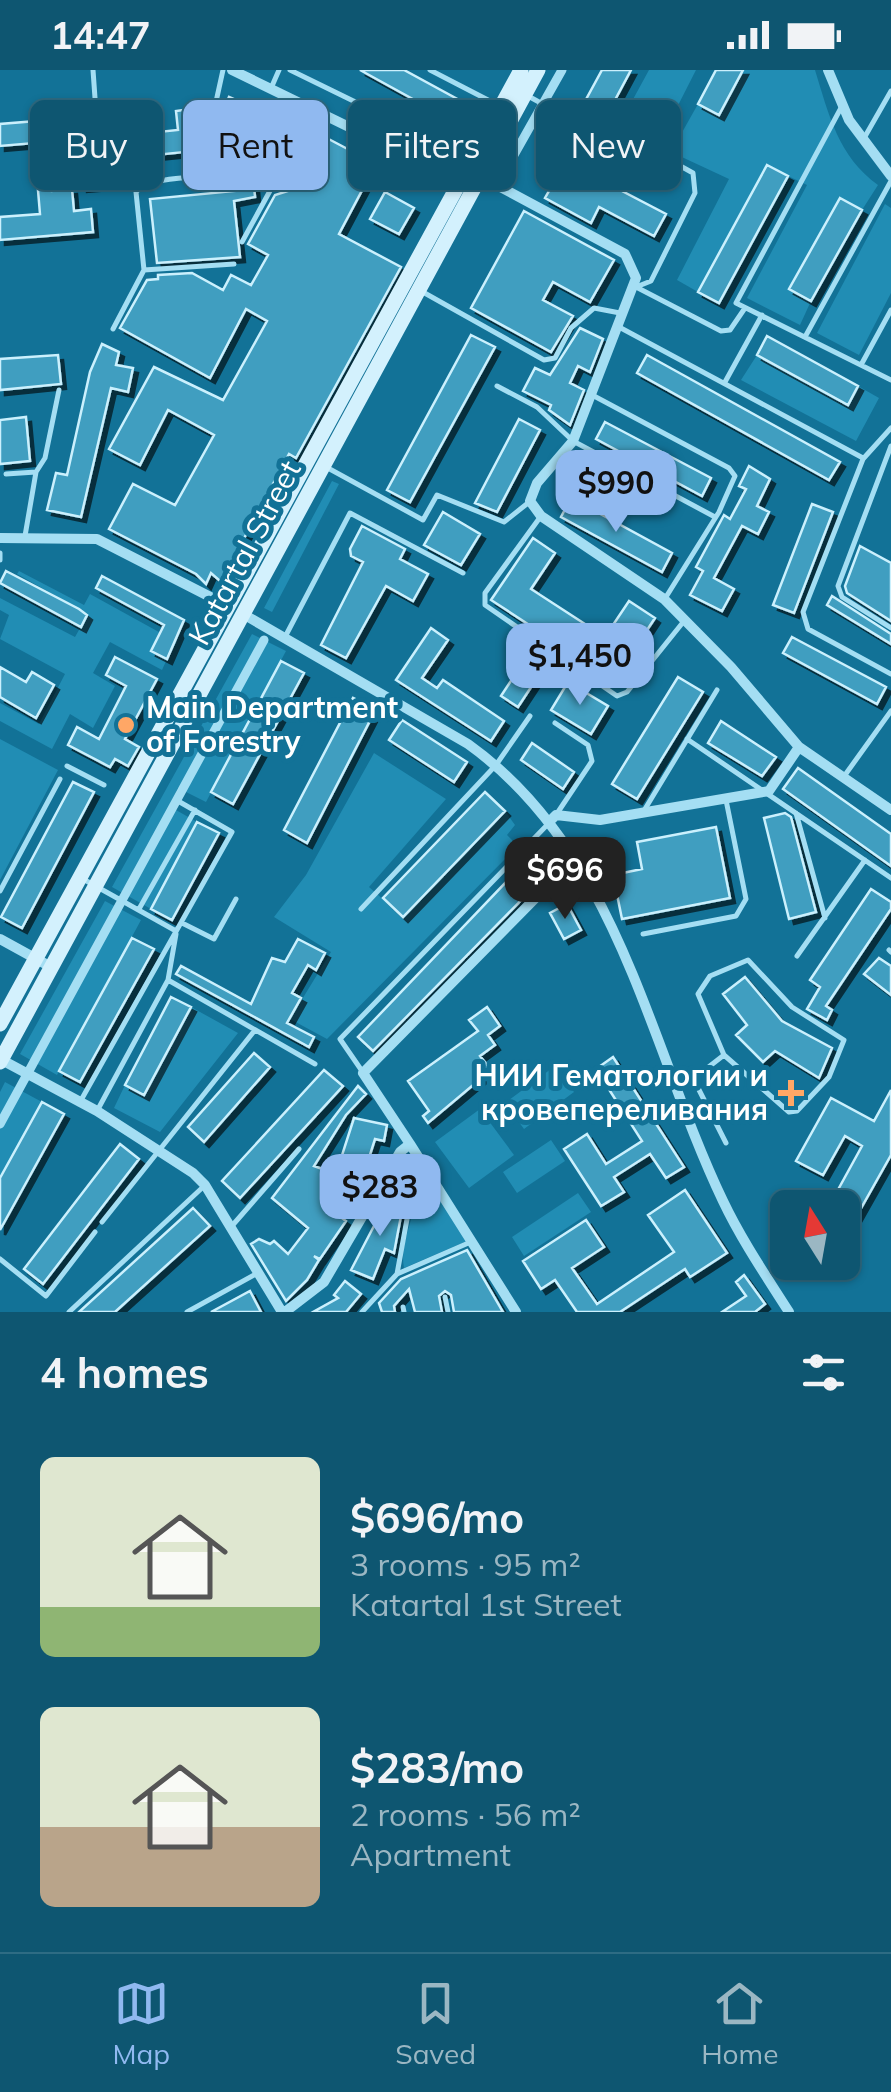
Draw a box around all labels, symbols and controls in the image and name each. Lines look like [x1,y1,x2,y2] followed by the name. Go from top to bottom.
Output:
[50,11,151,59] text: 14:47
[30,100,163,190] chip: Buy
[183,100,328,190] chip: Rent
[348,100,516,190] chip: Filters
[536,100,681,190] chip: New
[557,450,675,535] pin: $990
[180,454,309,651] street label: Katartal Street
[578,462,654,502] text: $990
[499,623,661,708] pin: $1,450
[528,635,632,675] text: $1,450
[146,688,398,760] place label: Main Department of Forestry
[115,714,137,736] marker: Main Department of Forestry
[506,837,624,922] pin: $696
[527,849,603,889] text: $696
[475,1056,768,1128] place label: НИИ Гематологии и кровепереливания
[778,1080,804,1106] marker: НИИ Гематологии и кровепереливания
[321,1154,439,1239] pin: $283
[342,1166,418,1206] text: $283
[770,1190,860,1280] north arrow
[770,1190,860,1280] map controls
[796,1345,851,1400] icon: filters
[40,1346,209,1399] text: 4 homes
[350,1491,524,1544] text: $696/mo
[120,1497,240,1617] icon: home
[350,1544,581,1584] text: 3 rooms · 95 m²
[350,1584,622,1624] text: Katartal 1st Street
[350,1741,524,1794] text: $283/mo
[120,1747,240,1867] icon: home
[350,1794,581,1834] text: 2 rooms · 56 m²
[350,1834,511,1874] text: Apartment
[113,1976,170,2071] tab: Map
[395,1976,476,2071] tab: Saved
[701,1976,778,2071] tab: Home

